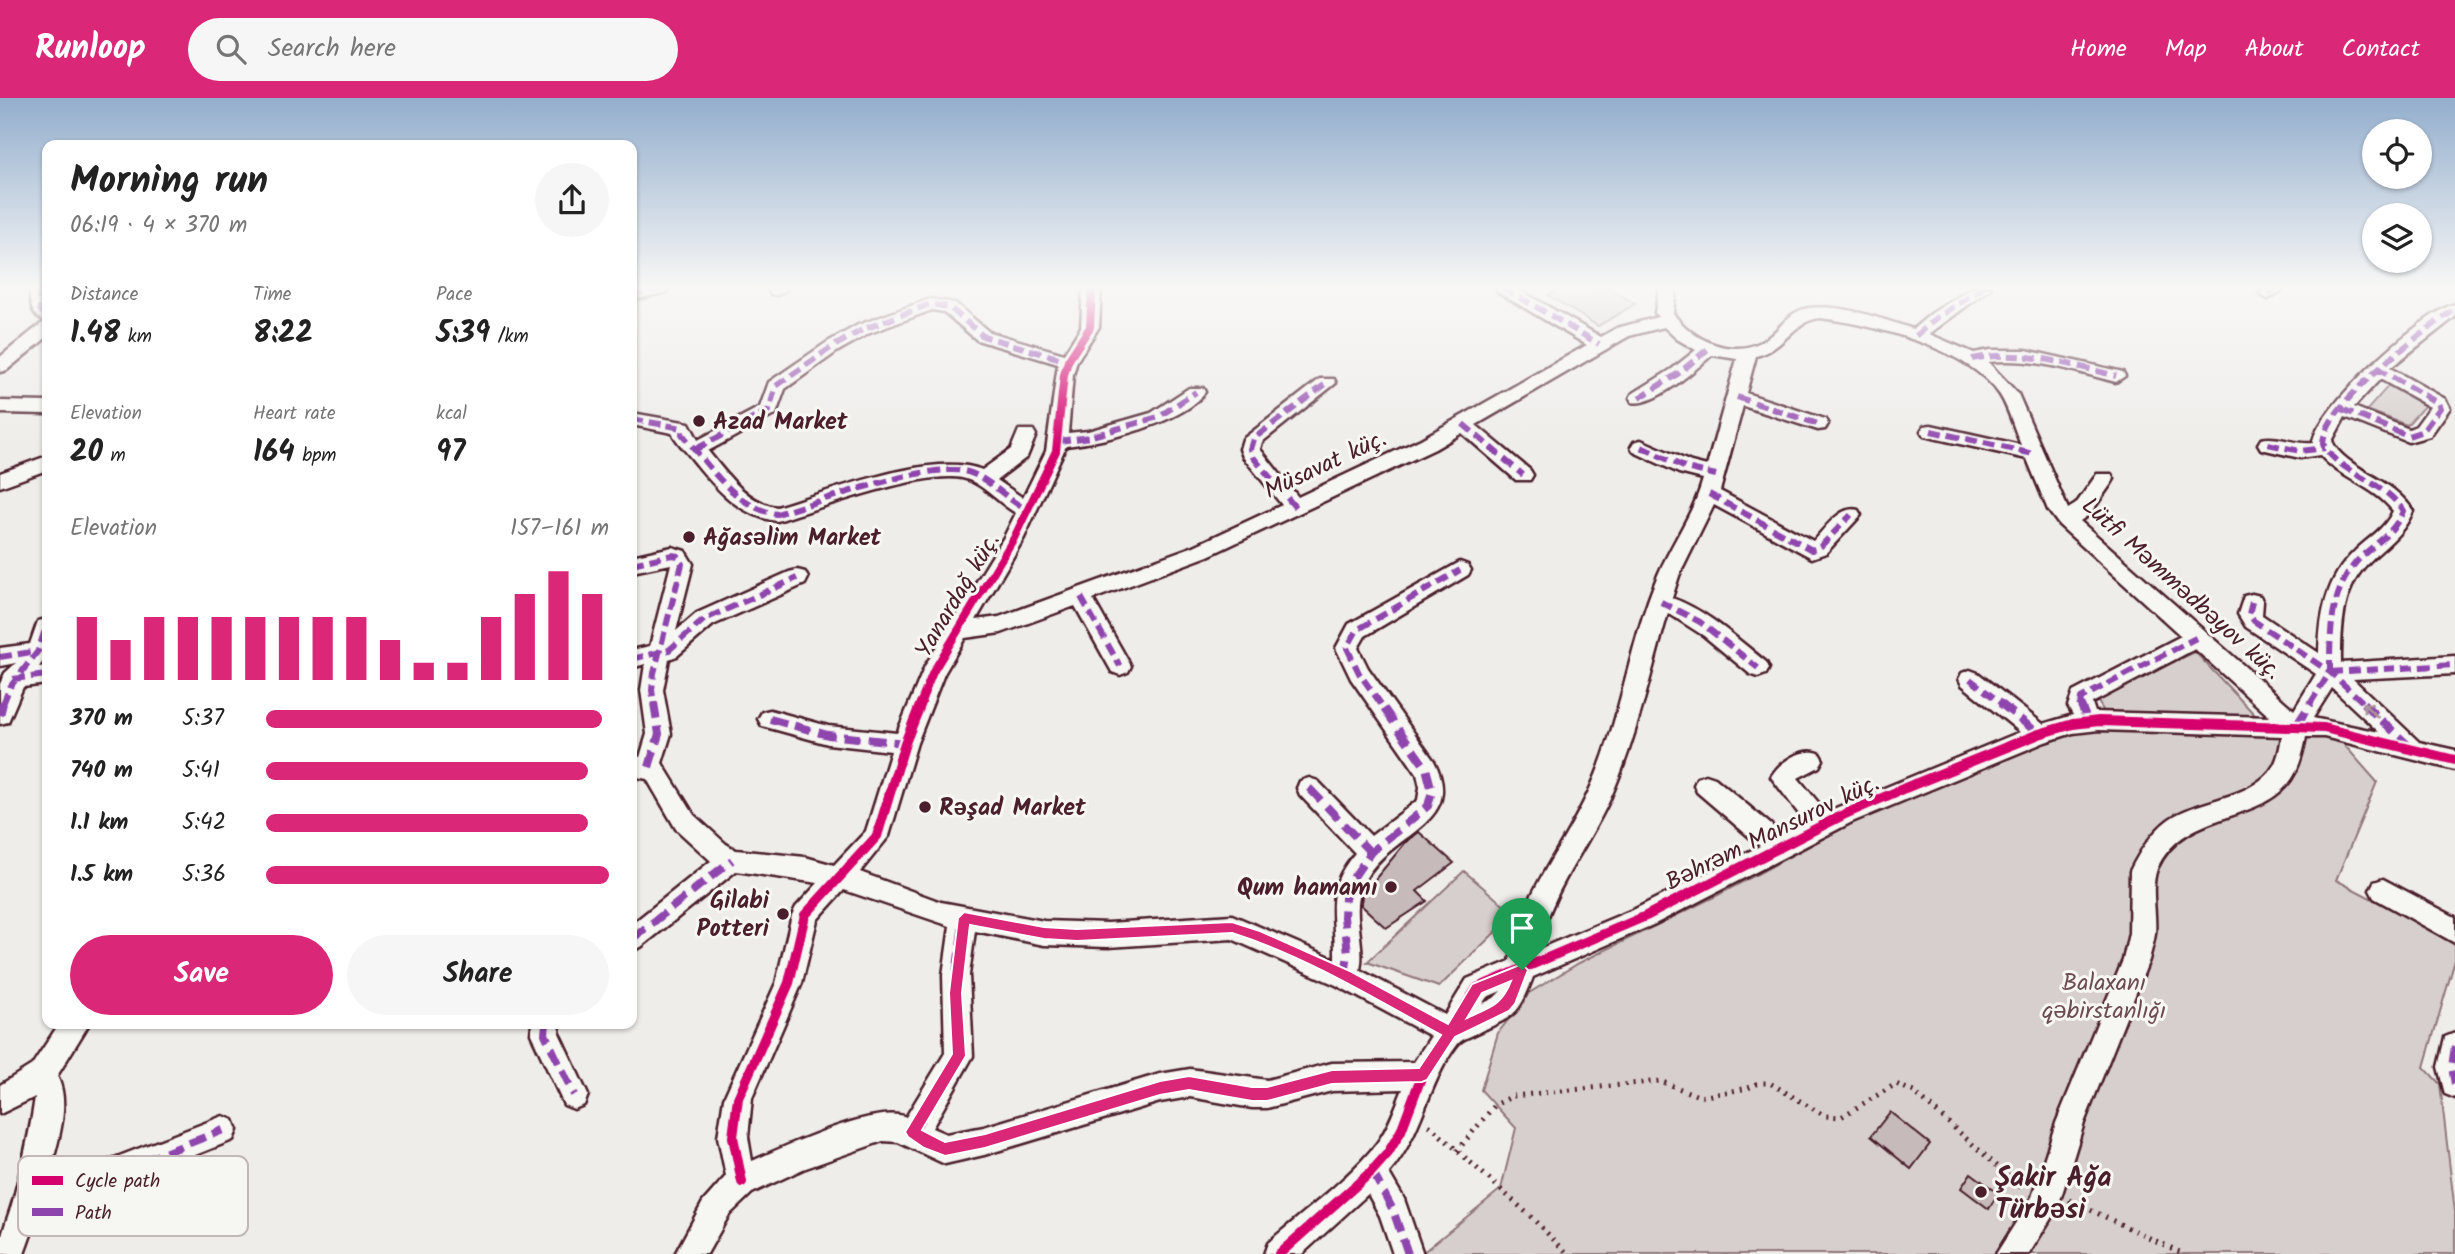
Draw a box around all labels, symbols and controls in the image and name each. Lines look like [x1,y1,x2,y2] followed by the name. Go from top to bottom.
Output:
[188,18,678,81] search box
[35,23,146,76] text: Runloop
[268,28,396,70] text: Search here
[212,30,250,68] icon: search
[2070,30,2127,69] text: Home
[2165,30,2207,69] text: Map
[2245,30,2303,69] text: About
[2341,30,2420,69] text: Contact
[2362,119,2432,273] map controls
[2362,119,2432,189] button: locate
[70,152,268,212] text: Morning run
[535,163,609,237] button: share
[2362,203,2432,273] button: layers
[70,208,247,244] text: 06:19 · 4 × 370 m
[70,280,138,310] text: Distance
[253,280,291,310] text: Time
[436,280,472,310] text: Pace
[70,310,120,358] text: 1.48
[253,310,313,358] text: 8:22
[436,310,490,358] text: 5:39
[120,322,152,352] text: km
[490,322,529,352] text: /km
[70,399,142,429] text: Elevation
[253,399,336,429] text: Heart rate
[436,399,467,429] text: kcal
[713,403,849,442] place label: Azad Market
[691,413,707,429] marker: Azad Market
[1258,420,1393,511] street label: Müsavat küç.
[70,429,103,477] text: 20
[253,429,295,477] text: 164
[436,429,465,477] text: 97
[103,441,126,471] text: m
[295,441,336,471] text: bpm
[2072,488,2290,690] street label: Lütfi Məmmədbəyov küç.
[70,511,157,547] text: Elevation
[510,511,609,547] text: 157–161 m
[703,519,882,558] place label: Ağasəlim Market
[905,526,1011,666] street label: Yanardağ küç.
[681,529,697,545] marker: Ağasəlim Market
[70,701,133,737] text: 370 m
[182,701,224,737] text: 5:37
[2361,702,2379,718] one-way arrow
[70,753,133,789] text: 740 m
[182,753,220,789] text: 5:41
[1659,765,1886,902] street label: Bəhrəm Mansurov küç.
[939,789,1087,828] place label: Rəşad Market
[917,799,933,815] marker: Rəşad Market
[70,805,128,841] text: 1.1 km
[182,805,226,841] text: 5:42
[70,857,133,893] text: 1.5 km
[182,857,226,893] text: 5:36
[1237,869,1377,908] place label: Qum hamamı
[1383,879,1399,895] marker: Qum hamamı
[697,882,770,949] place label: Gilabi Potteri
[1492,898,1552,970] pin
[775,906,791,922] marker: Gilabi Potteri
[1503,909,1541,947] icon: arrive
[70,935,333,1015] button: Save
[347,935,609,1015] button: Share
[2042,964,2166,1031] park label: Balaxanı qəbirstanlığı
[18,1156,248,1236] legend
[1995,1156,2111,1233] place label: Şakir Ağa Türbəsi
[75,1167,160,1197] text: Cycle path
[1973,1184,1989,1200] marker: Şakir Ağa Türbəsi
[75,1199,112,1229] text: Path

